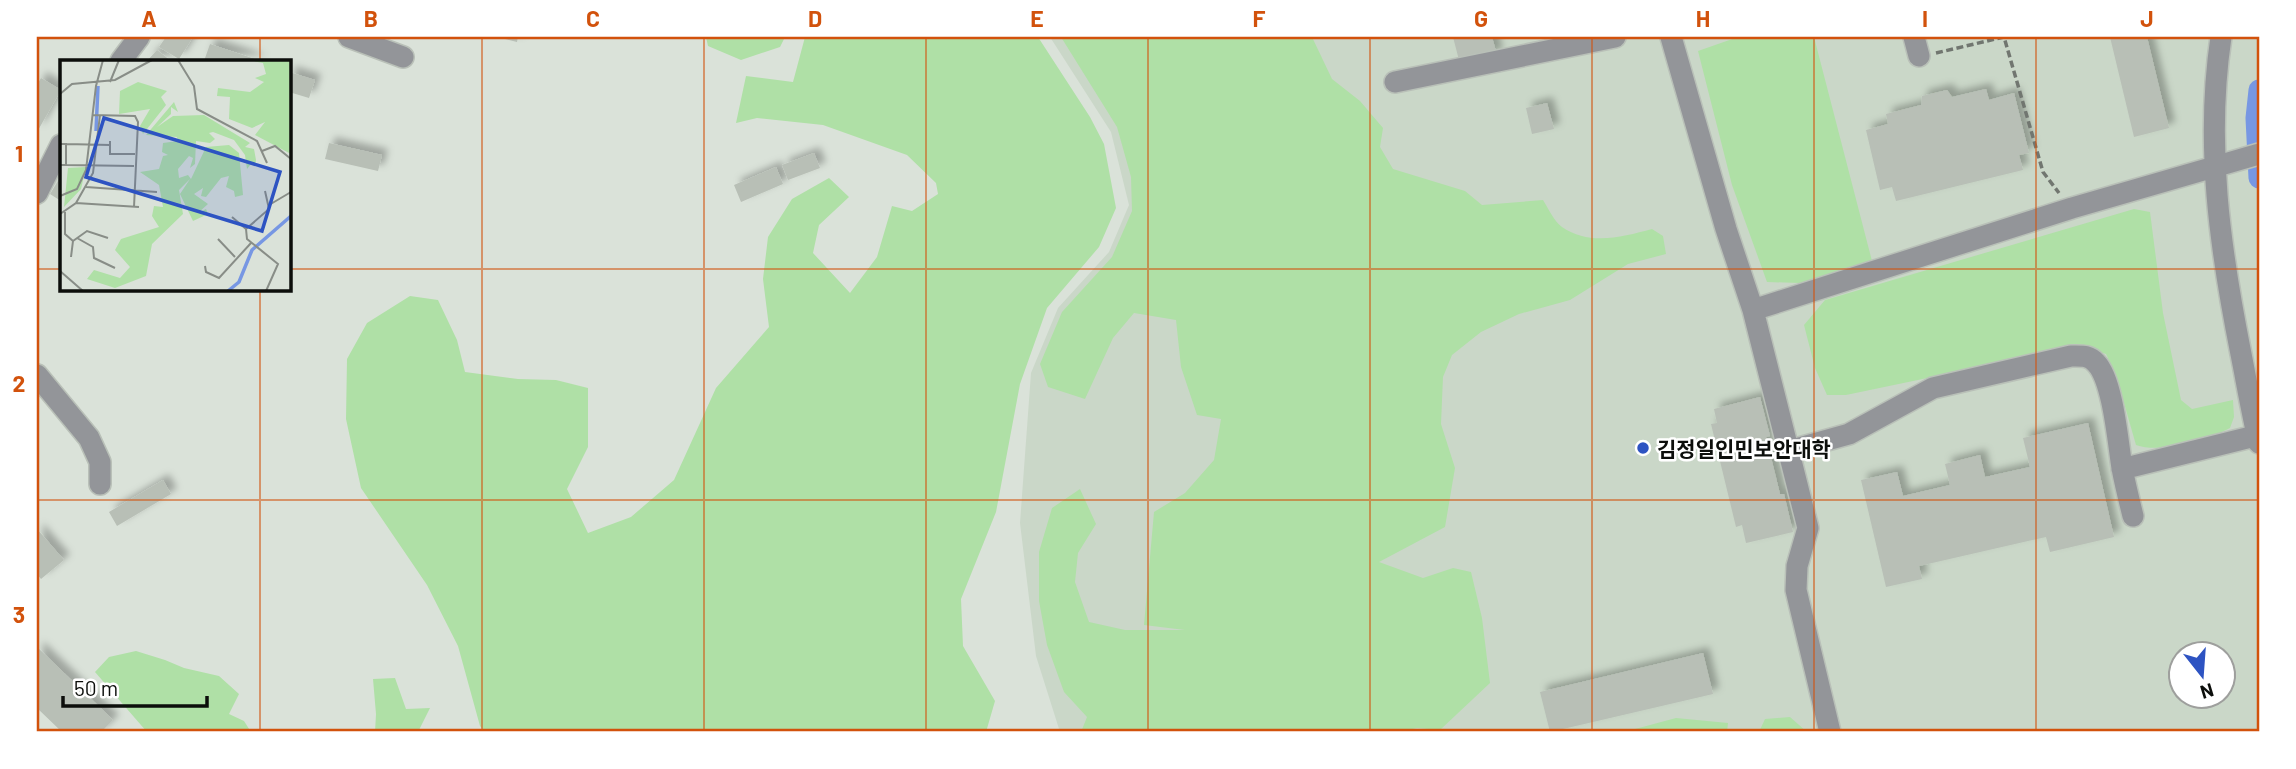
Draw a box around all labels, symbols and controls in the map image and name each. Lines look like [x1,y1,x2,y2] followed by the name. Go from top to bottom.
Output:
[141,4,157,32] text: A
[364,4,378,32] text: B
[586,4,600,32] text: C
[808,4,822,32] text: D
[1030,4,1044,32] text: E
[1253,4,1266,32] text: F
[1474,4,1488,32] text: G
[1696,4,1710,32] text: H
[1922,4,1928,32] text: I
[2140,4,2154,32] text: J
[60,60,290,290] inset map
[15,139,23,167] text: 1
[13,369,25,397] text: 2
[1657,436,1831,461] place label: 김정일인민보안대학
[1635,440,1651,456] marker: 김정일인민보안대학
[13,600,25,628] text: 3
[2166,640,2236,710] north arrow
[63,664,206,708] scale bar
[74,675,118,700] text: 50 m
[2198,679,2217,705] text: N

